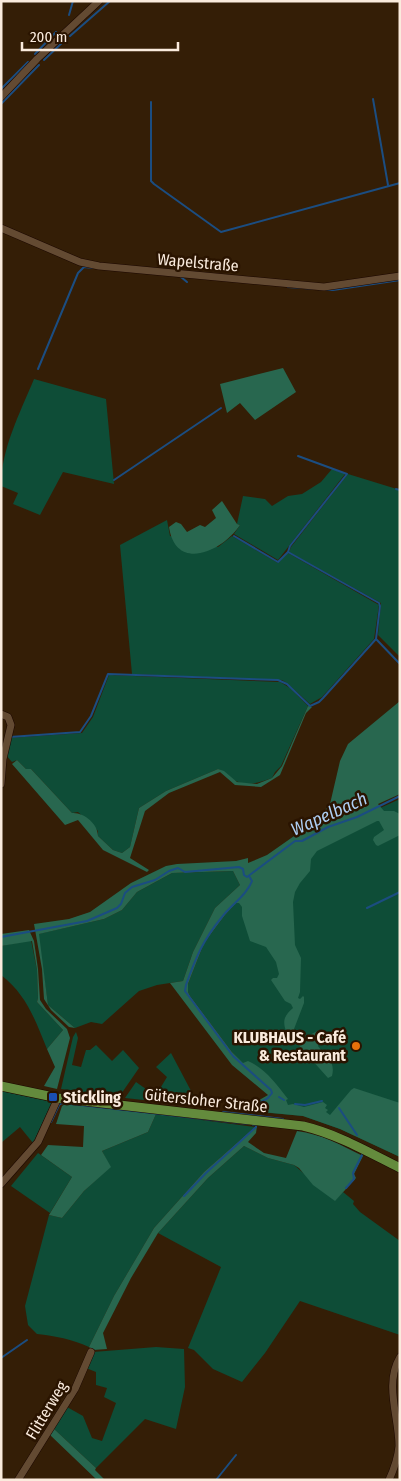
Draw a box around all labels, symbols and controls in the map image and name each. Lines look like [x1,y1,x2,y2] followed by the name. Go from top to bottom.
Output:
[22,20,179,52] scale bar
[30,28,67,46] text: 200 m
[157,249,239,276] street label: Wapelstraße
[287,787,371,841] water label: Wapelbach
[233,1028,346,1065] place label: KLUBHAUS - Café & Restaurant
[350,1040,362,1052] marker: KLUBHAUS - Café & Restaurant
[144,1085,268,1116] street label: Gütersloher Straße
[63,1088,121,1107] place label: Stickling
[47,1091,59,1103] marker: Stickling
[22,1377,71,1443] street label: Flitterweg

